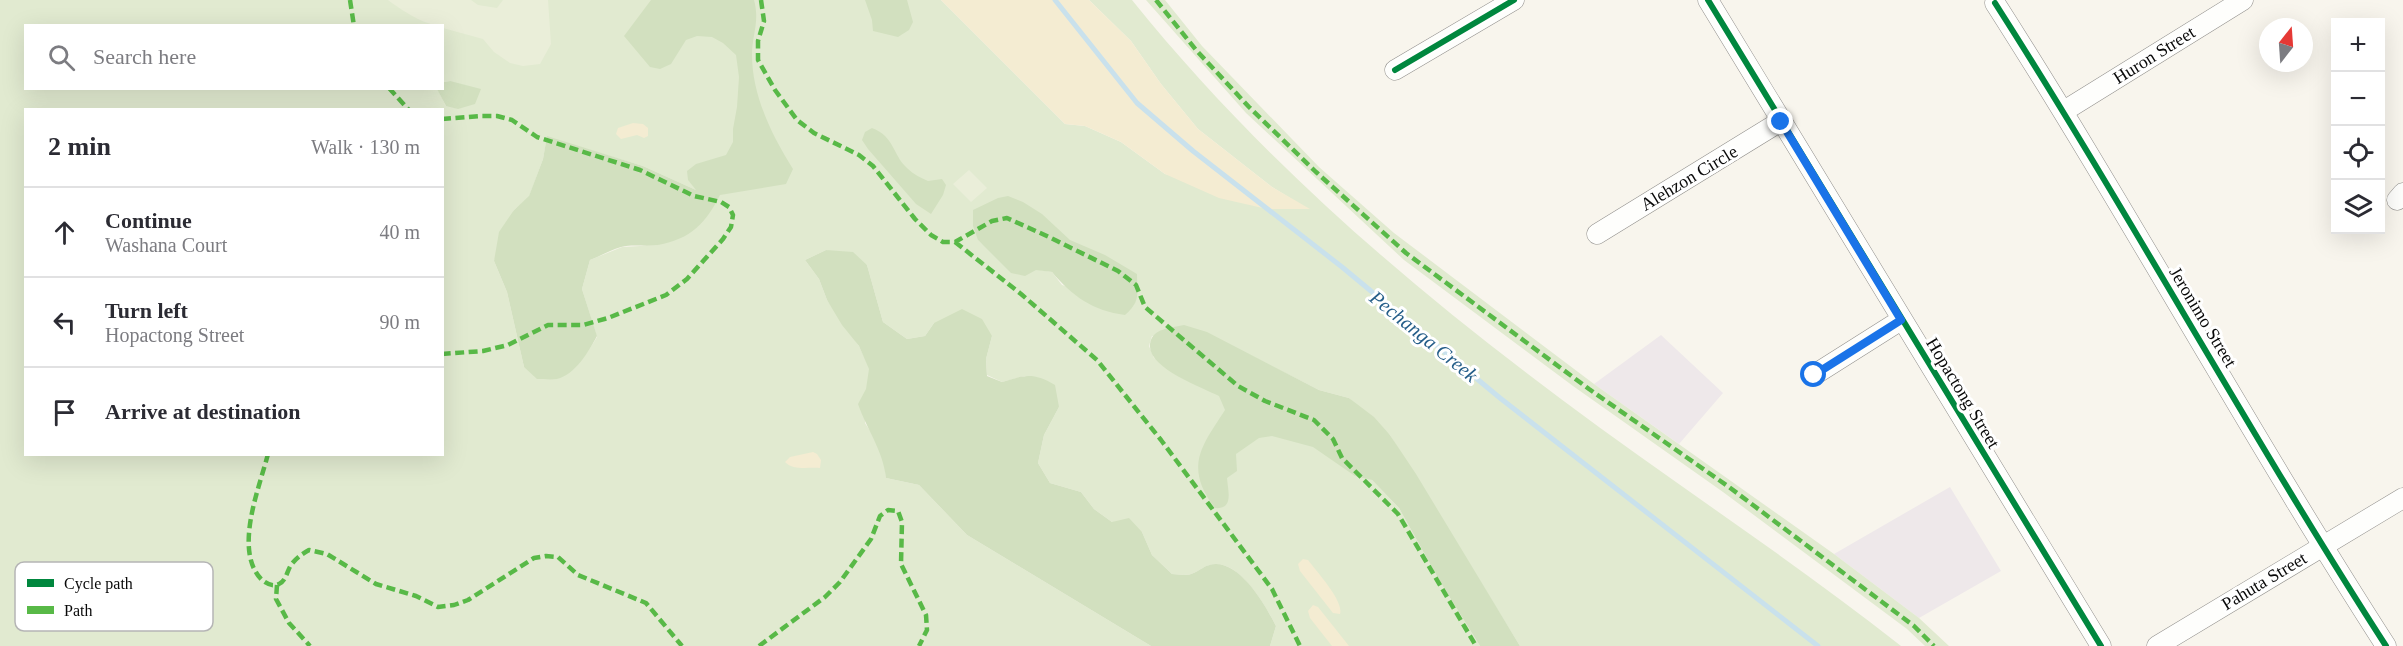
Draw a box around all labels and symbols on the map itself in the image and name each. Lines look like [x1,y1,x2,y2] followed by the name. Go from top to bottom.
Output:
[2259,18,2313,72] north arrow
[2109,22,2199,88] street label: Huron Street
[1767,108,1793,134] route end
[1637,141,1741,215] street label: Alehzon Circle
[2165,263,2241,371] street label: Jeronimo Street
[1364,285,1483,388] water label: Pechanga Creek
[1922,334,2004,452] street label: Hopactong Street
[1800,361,1826,387] route start
[2218,548,2310,614] street label: Pahuta Street
[15,562,213,631] legend
[64,575,133,593] text: Cycle path
[64,602,92,619] text: Path

